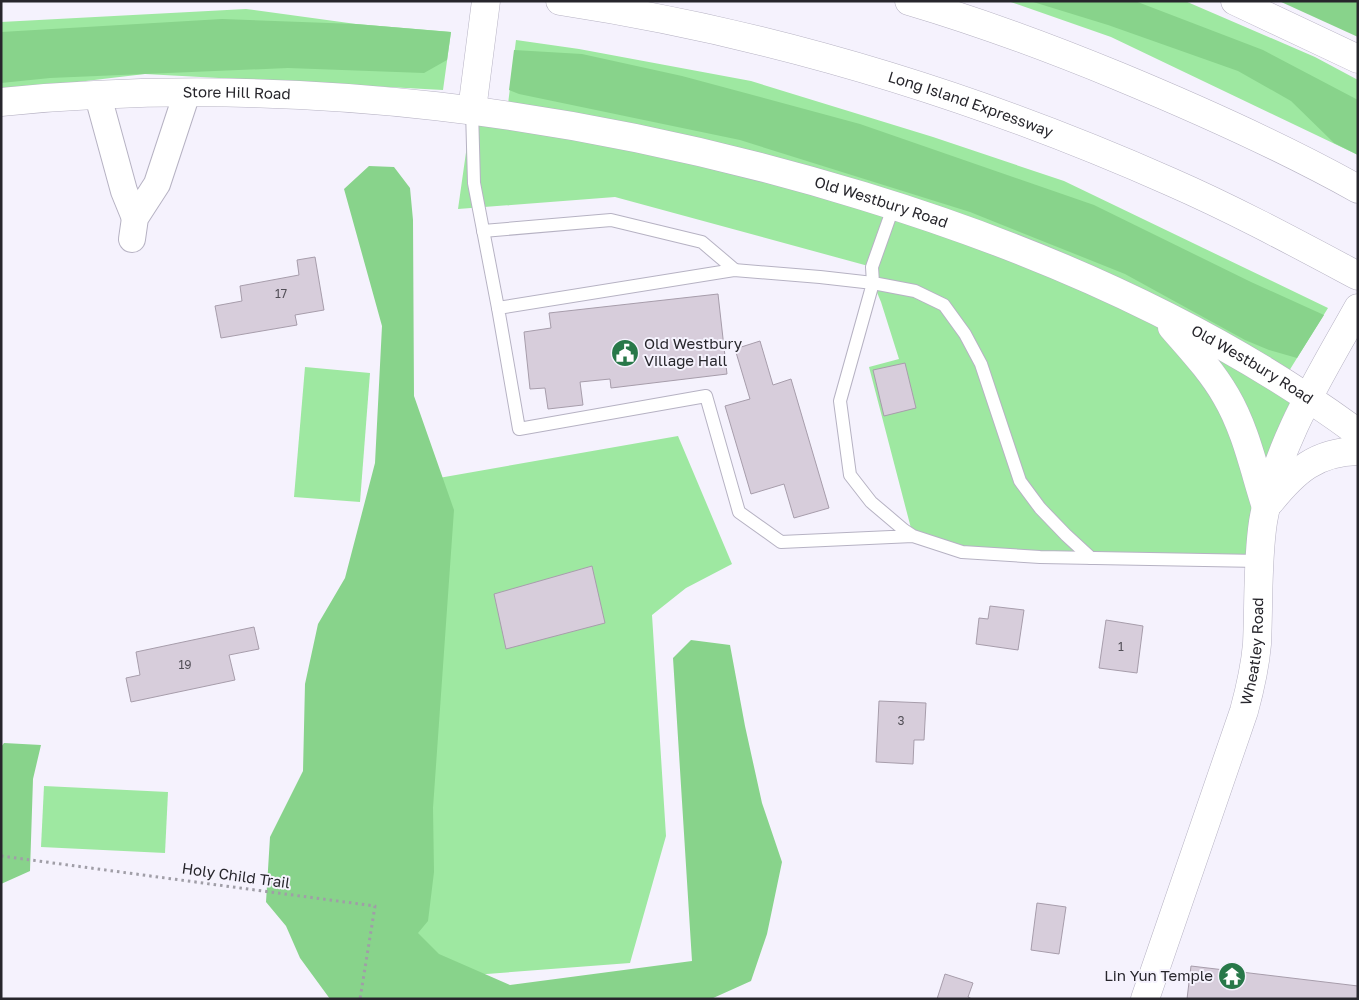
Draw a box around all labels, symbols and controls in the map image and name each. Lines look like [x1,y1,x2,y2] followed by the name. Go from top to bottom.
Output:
[886,67,1056,141] street label: Long Island Expressway
[183,82,291,103] street label: Store Hill Road
[813,172,951,231] street label: Old Westbury Road
[275,286,287,301] house number: 17
[1189,321,1317,407] street label: Old Westbury Road
[644,334,743,369] place label: Old Westbury Village Hall
[610,338,640,368] public building icon: Old Westbury Village Hall
[1236,597,1266,707] street label: Wheatley Road
[1118,639,1124,654] house number: 1
[178,657,192,672] house number: 19
[897,713,905,728] house number: 3
[181,859,292,892] street label: Holy Child Trail
[1217,961,1247,991] temple icon: Lin Yun Temple
[1104,966,1213,984] place label: Lin Yun Temple

